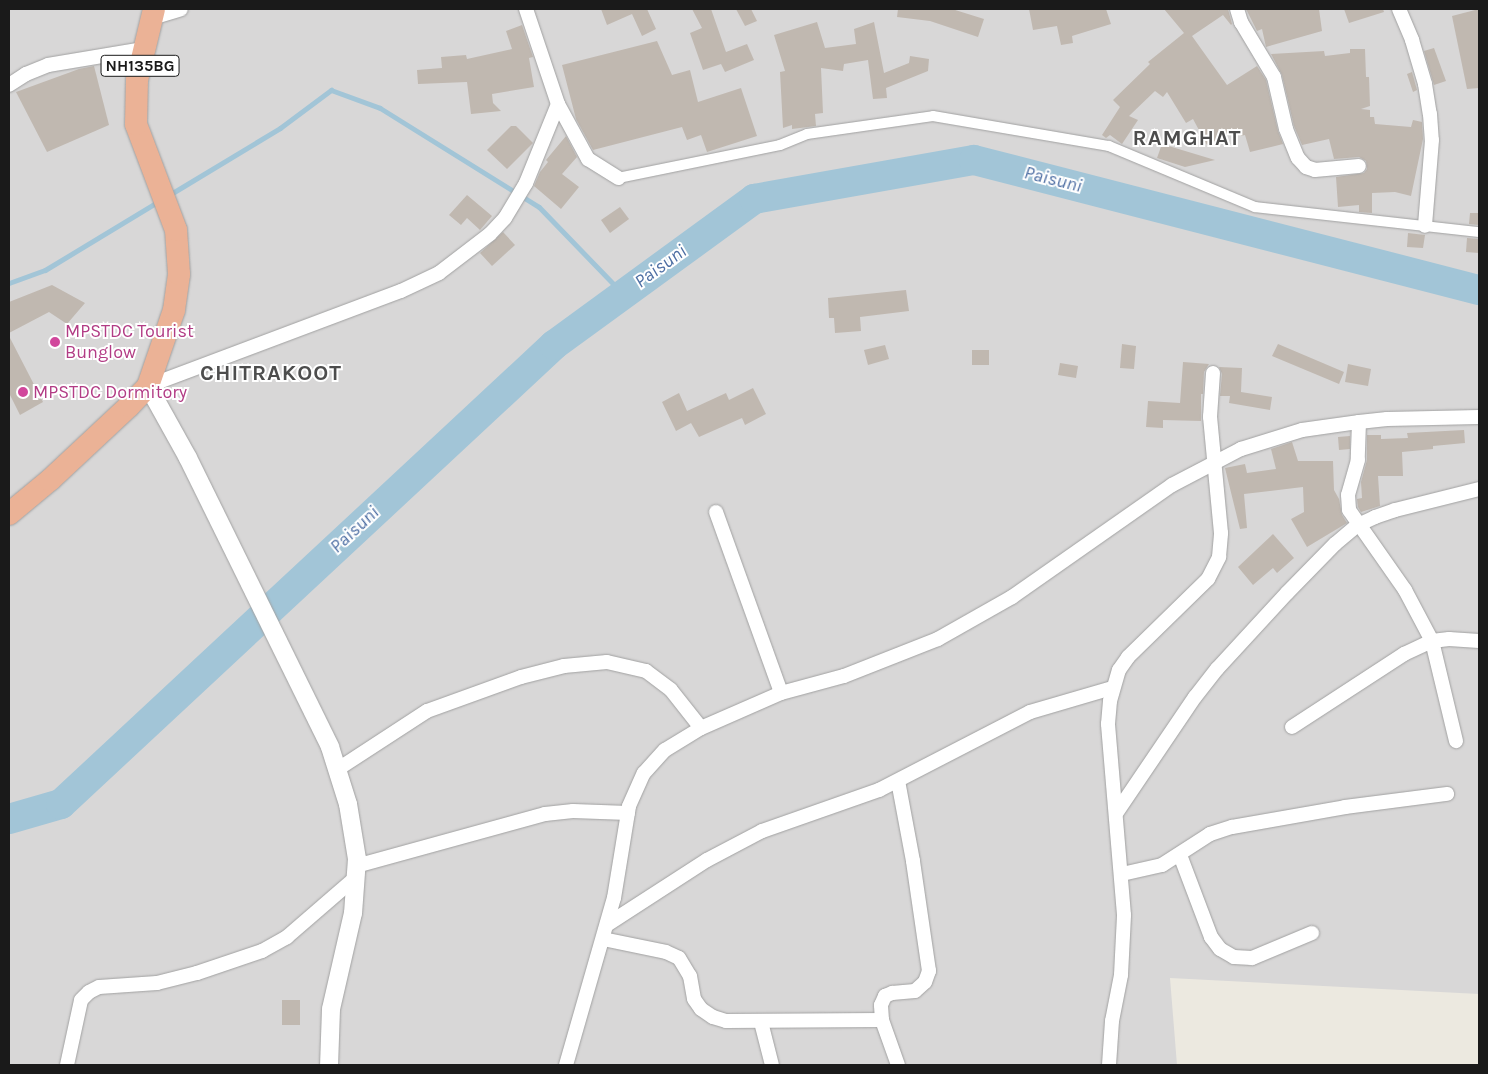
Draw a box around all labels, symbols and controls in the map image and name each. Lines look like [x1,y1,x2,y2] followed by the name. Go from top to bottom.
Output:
[100,52,180,80] road number: NH135BG
[1132,126,1242,152] district label: RAMGHAT
[1022,162,1084,198] water label: Paisuni
[630,240,692,294] water label: Paisuni
[65,321,194,364] place label: MPSTDC Tourist Bunglow
[49,336,61,348] marker: MPSTDC Tourist Bunglow
[199,361,343,387] district label: CHITRAKOOT
[33,381,187,403] place label: MPSTDC Dormitory
[17,386,29,398] marker: MPSTDC Dormitory
[326,502,384,558] water label: Paisuni

